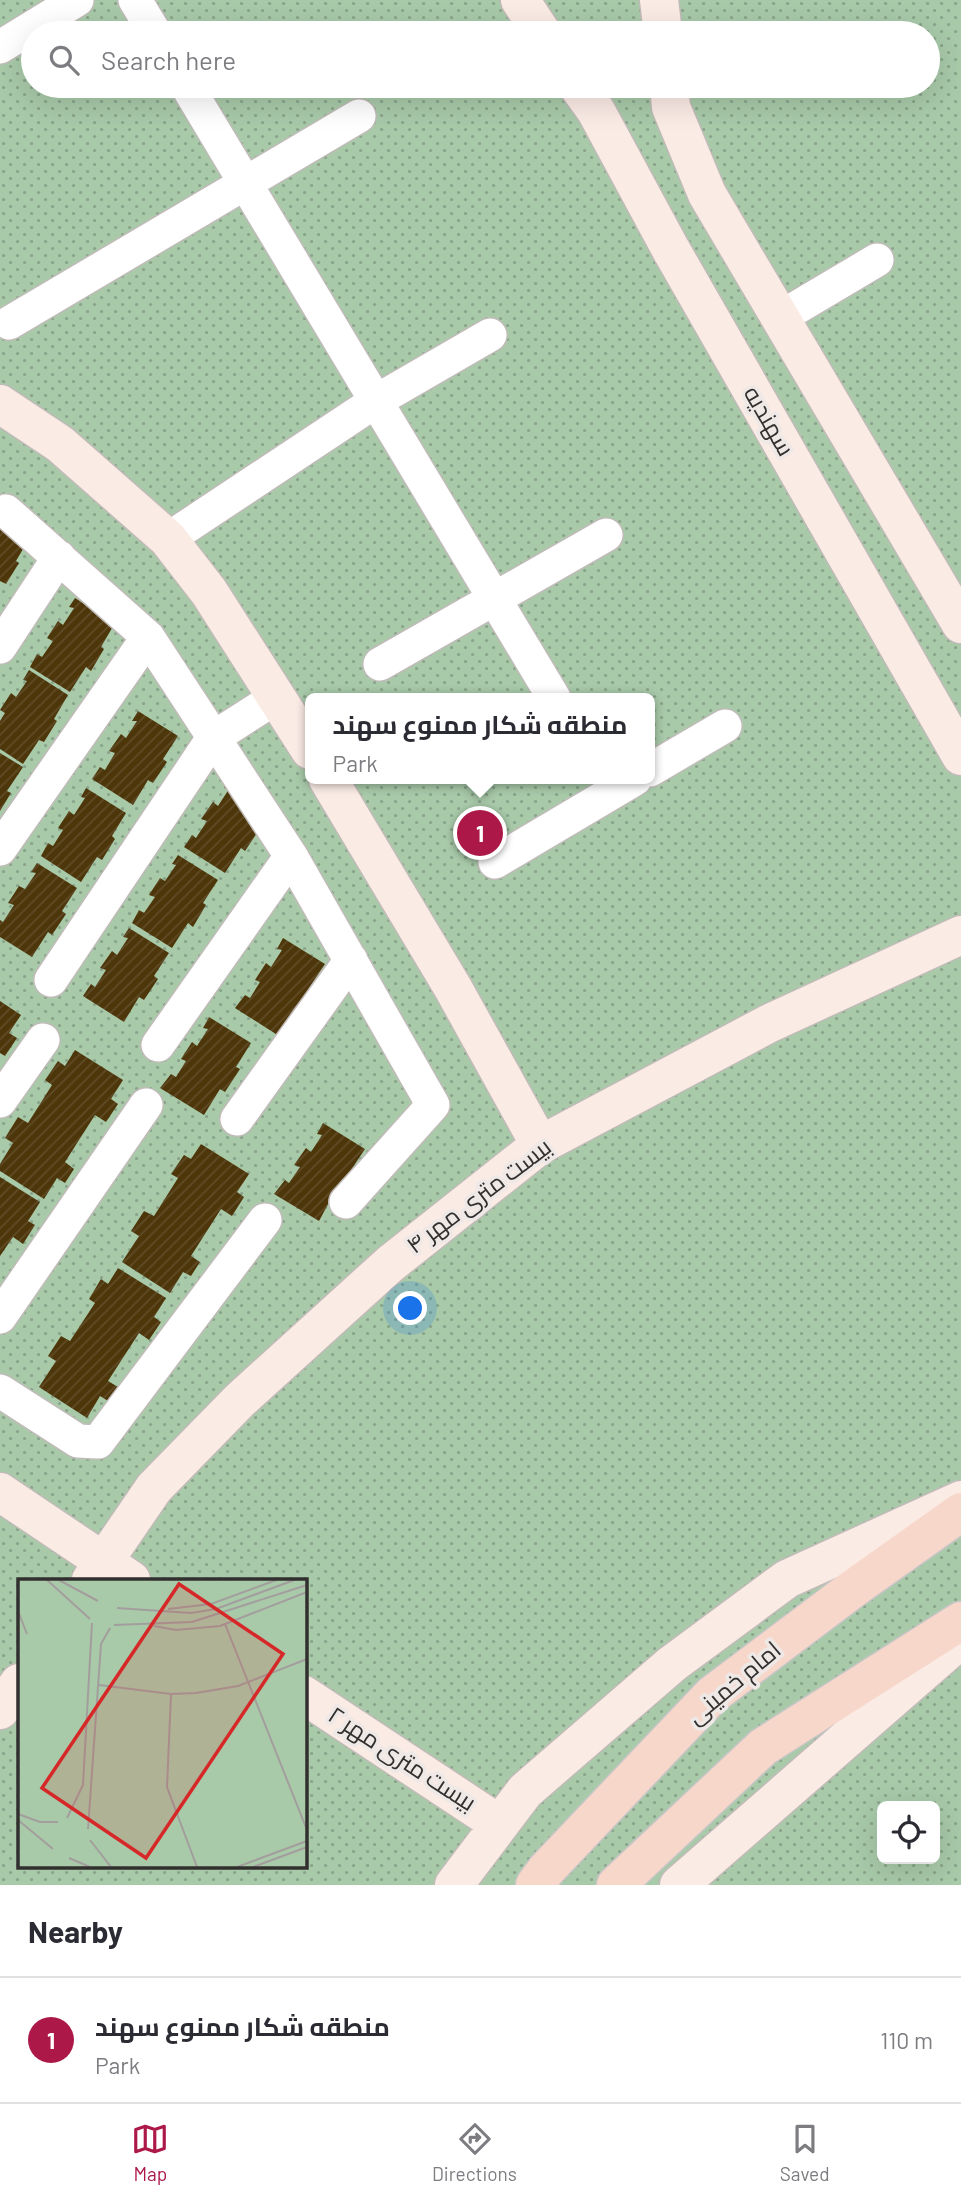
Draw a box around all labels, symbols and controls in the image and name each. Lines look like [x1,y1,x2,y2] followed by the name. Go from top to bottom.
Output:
[21,21,940,98] search box
[45,41,83,79] icon: search
[101,44,236,75] text: Search here
[738,380,802,461] street label: سهندیه
[305,693,655,784] popup
[333,708,627,739] text: منطقه شکار ممنوع سهند
[333,749,378,777] text: Park
[457,807,503,859] pin: 1
[400,1131,557,1259] street label: بیست متری مهر ۴
[393,1291,427,1325] your location
[18,1579,306,1868] inset map
[680,1634,788,1732] street label: امام خمینی
[323,1699,482,1817] street label: بیست متری مهر ۲
[877,1801,940,1864] map controls
[877,1801,940,1864] button: locate
[28,1913,123,1949] text: Nearby
[95,2010,390,2041] text: منطقه شکار ممنوع سهند
[47,2026,55,2054] text: 1
[880,2026,933,2054] text: 110 m
[95,2051,140,2079] text: Park
[131,2120,169,2185] tab: Map
[432,2120,517,2185] tab: Directions
[780,2120,830,2185] tab: Saved

